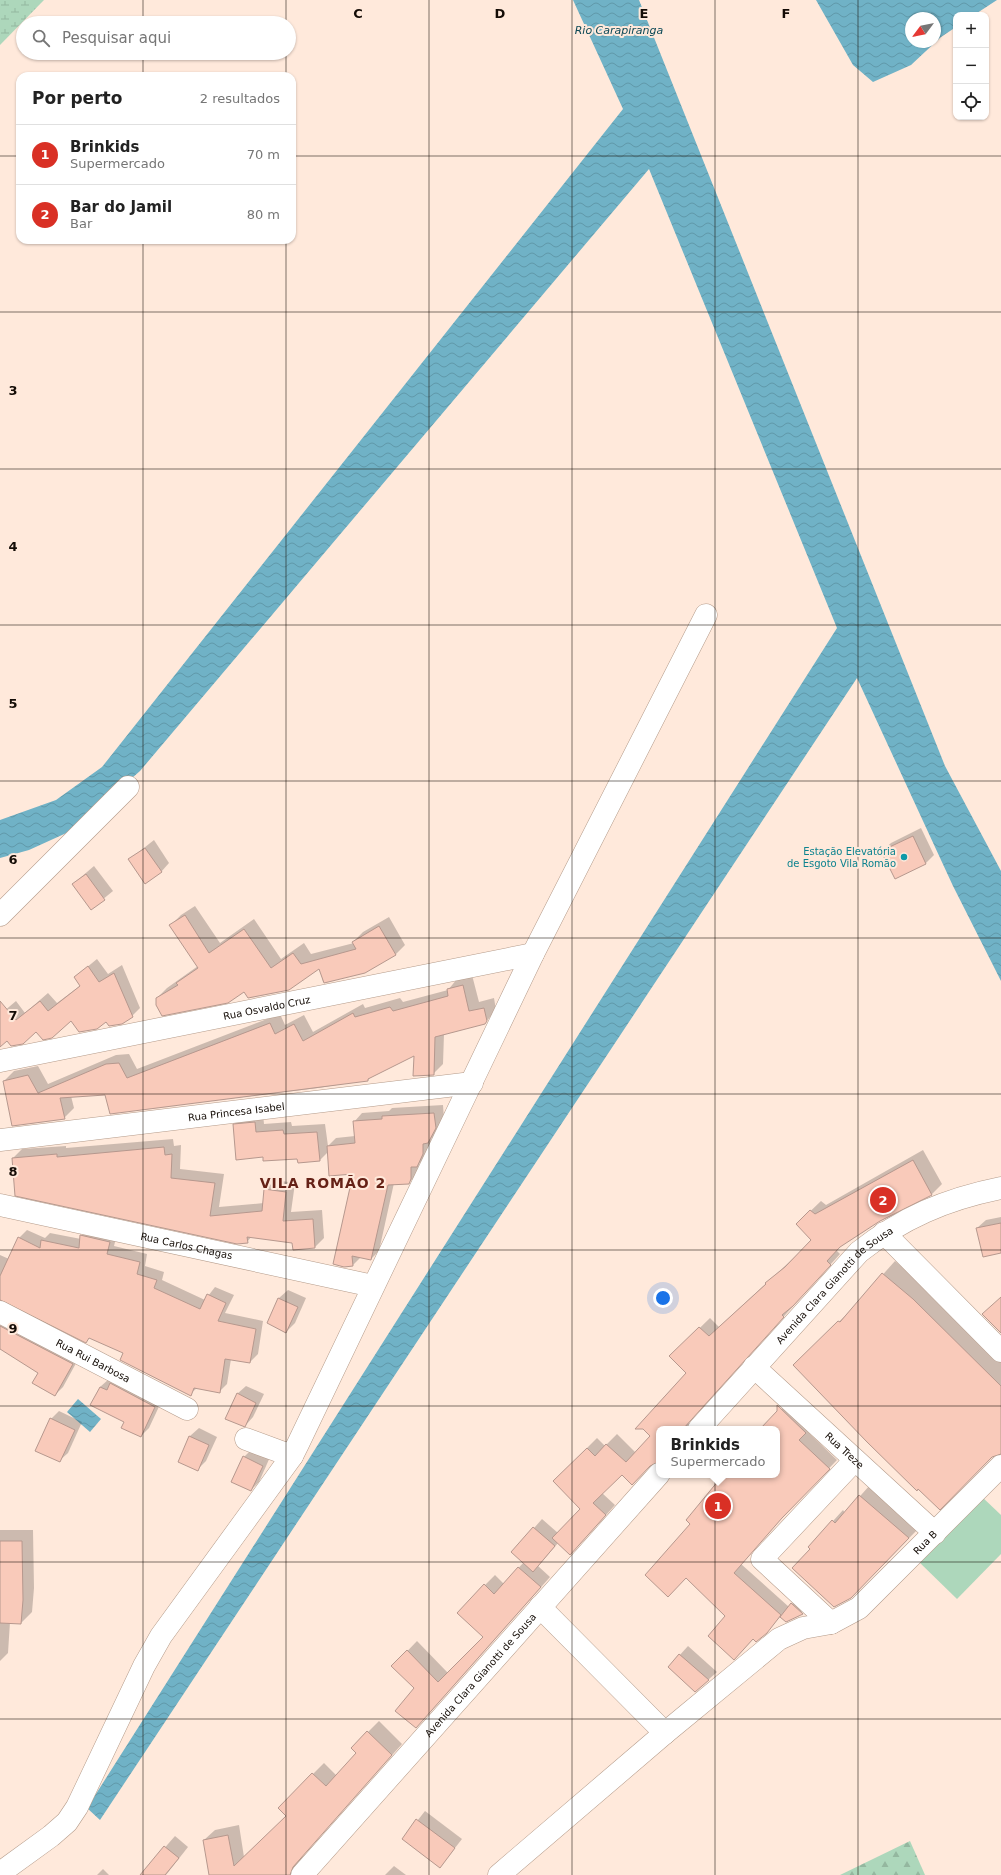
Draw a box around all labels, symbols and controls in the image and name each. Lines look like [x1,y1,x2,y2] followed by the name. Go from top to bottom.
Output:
[353,6,363,21] text: C
[495,6,506,21] text: D
[640,6,648,21] text: E
[782,6,790,21] text: F
[905,12,941,48] north arrow
[953,12,989,120] map controls
[953,12,989,48] button: +
[16,16,296,60] search box
[575,24,664,37] water label: Rio Carapiranga
[30,27,52,49] icon: search
[62,29,171,47] text: Pesquisar aqui
[953,48,989,84] button: −
[953,84,989,120] button: locate
[32,88,122,108] text: Por perto
[200,91,280,106] text: 2 resultados
[70,138,139,156] text: Brinkids
[40,147,50,162] text: 1
[247,147,280,162] text: 70 m
[70,156,165,171] text: Supermercado
[70,198,172,216] text: Bar do Jamil
[40,207,50,222] text: 2
[247,207,280,222] text: 80 m
[70,216,92,231] text: Bar
[8,383,18,398] text: 3
[8,539,18,554] text: 4
[8,696,18,711] text: 5
[787,846,896,869] place label: Estação Elevatória de Esgoto Vila Romão
[8,852,18,867] text: 6
[899,852,909,862] marker: Estação Elevatória de Esgoto Vila Romão
[222,993,311,1022] street label: Rua Osvaldo Cruz
[8,1008,18,1023] text: 7
[187,1100,285,1123] street label: Rua Princesa Isabel
[8,1164,18,1179] text: 8
[260,1175,386,1191] district label: VILA ROMÃO 2
[870,1185,896,1215] pin: 2
[774,1224,895,1346] street label: Avenida Clara Gianotti de Sousa
[140,1230,234,1261] street label: Rua Carlos Chagas
[653,1288,673,1308] your location
[8,1321,18,1336] text: 9
[54,1337,132,1384] street label: Rua Rui Barbosa
[656,1426,780,1478] popup
[823,1430,866,1471] street label: Rua Treze
[671,1436,740,1454] text: Brinkids
[671,1454,765,1469] text: Supermercado
[705,1491,731,1521] pin: 1
[911,1528,939,1556] street label: Rua B
[422,1611,538,1739] street label: Avenida Clara Gianotti de Sousa

